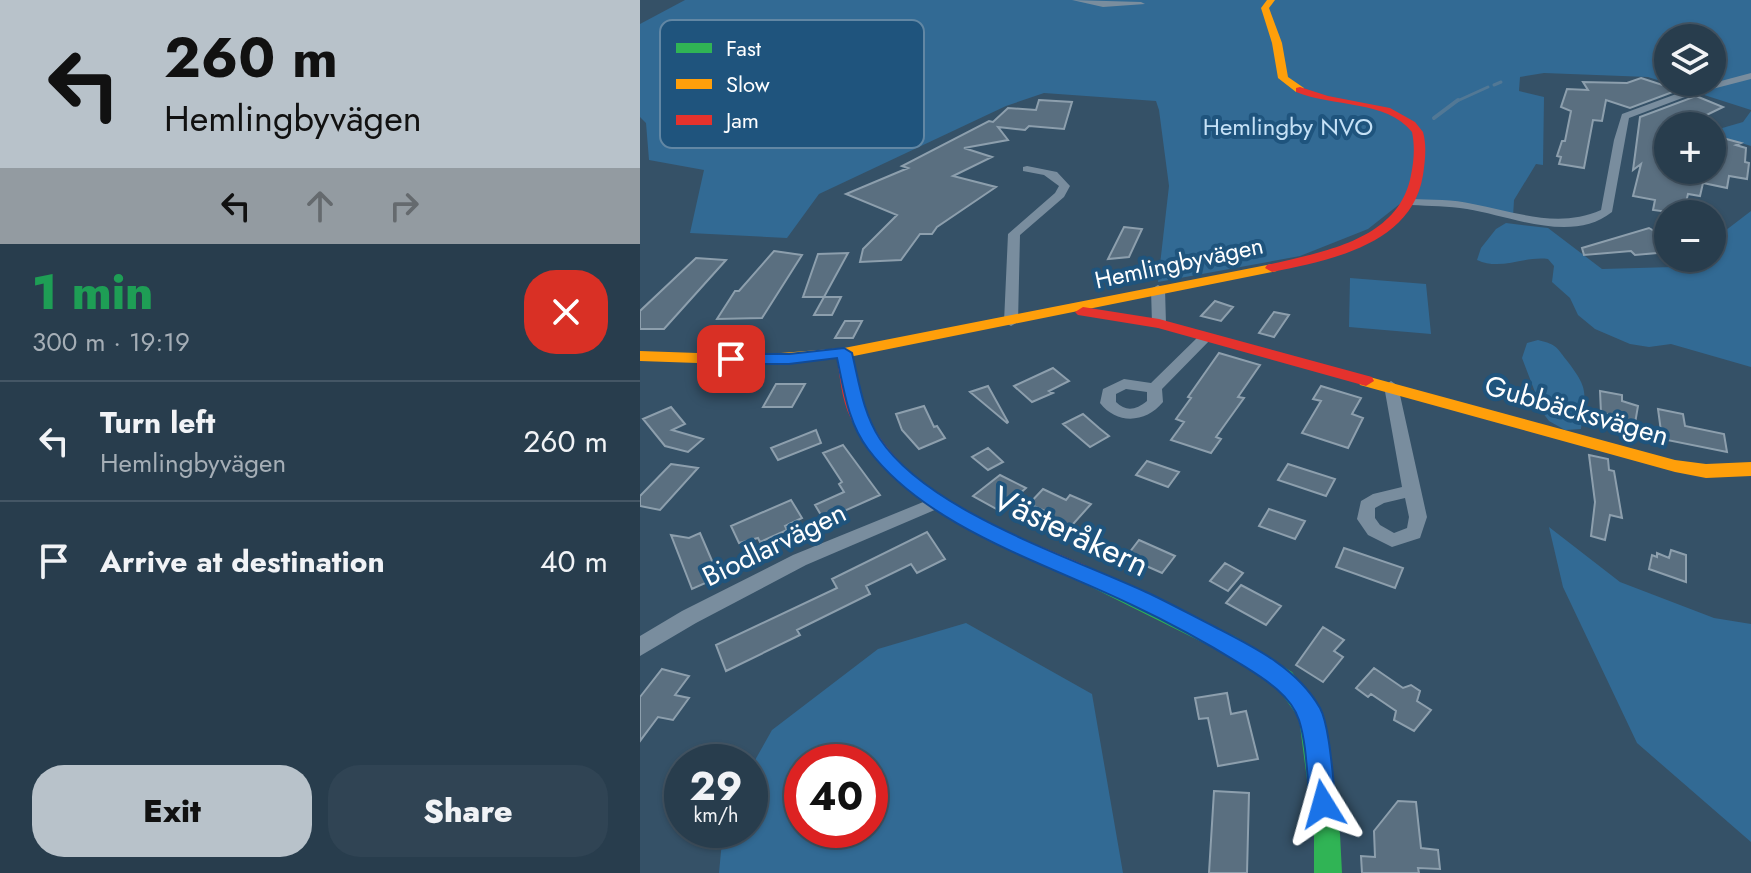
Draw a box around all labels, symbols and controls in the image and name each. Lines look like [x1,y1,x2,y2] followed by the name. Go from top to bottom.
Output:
[164,17,338,98] text: 260 m
[660,20,924,148] legend
[1654,24,1726,272] map controls
[1654,24,1726,96] button: layers
[32,32,136,136] icon: left
[726,32,762,64] text: Fast
[726,68,770,100] text: Slow
[164,92,422,144] text: Hemlingbyvägen
[723,104,759,136] text: Jam
[1203,109,1373,144] park label: Hemlingby NVO
[1654,112,1726,184] button: +
[214,184,258,228] icon: left
[298,184,342,228] icon: ahead
[382,184,426,228] icon: right
[1654,200,1726,272] button: −
[1091,228,1267,297] street label: Hemlingbyvägen
[32,258,153,327] text: 1 min
[524,270,608,354] button: close
[32,323,190,361] text: 300 m · 19:19
[697,325,765,393] pin
[709,337,753,381] icon: arrive
[1480,365,1674,456] street label: Gubbäcksvägen
[100,401,215,444] text: Turn left
[32,419,76,463] icon: left
[523,420,608,463] text: 260 m
[100,444,286,482] text: Hemlingbyvägen
[984,474,1157,589] street label: Västeråkern
[695,492,853,597] street label: Biodlarvägen
[32,539,76,583] icon: arrive
[100,540,385,583] text: Arrive at destination
[540,540,608,583] text: 40 m
[784,744,888,848] speed limit sign: 40
[690,757,743,815] text: 29
[1281,762,1365,846] position arrow
[32,765,312,857] button: Exit
[328,765,608,857] button: Share
[693,801,739,830] text: km/h

